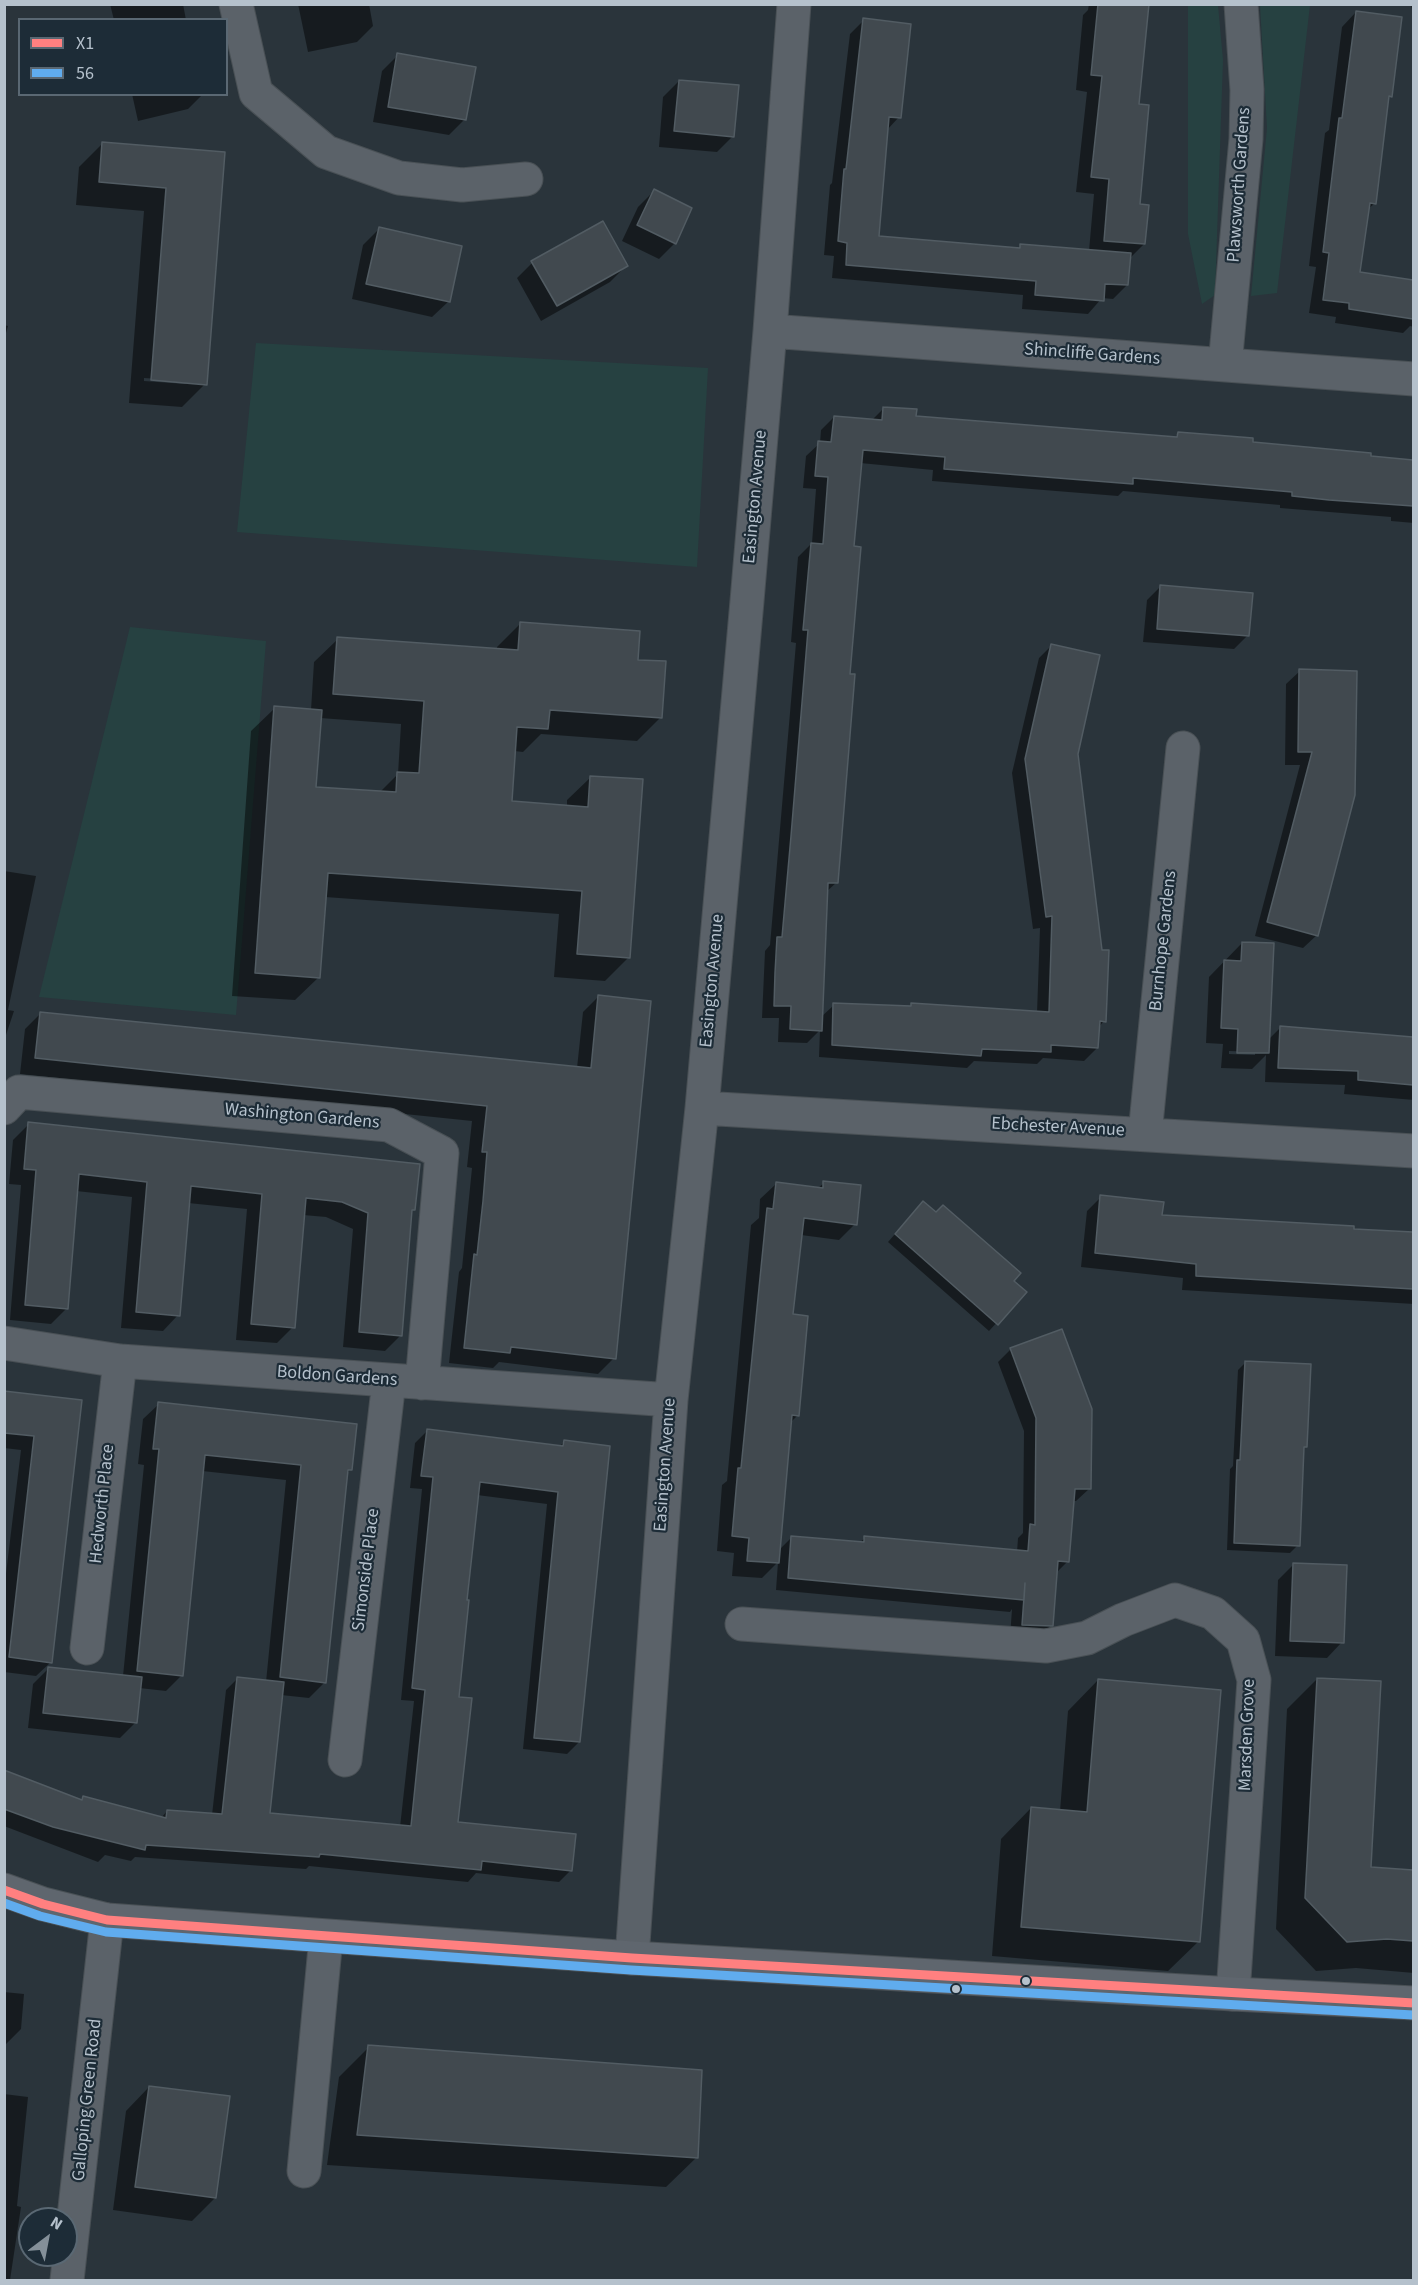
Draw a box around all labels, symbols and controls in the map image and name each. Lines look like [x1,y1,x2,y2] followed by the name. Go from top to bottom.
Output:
[18,18,228,96] legend
[76,31,94,56] text: X1
[76,61,94,86] text: 56
[1224,107,1256,263] street label: Plawsworth Gardens
[1023,339,1161,371] street label: Shincliffe Gardens
[739,429,773,565] street label: Easington Avenue
[1146,870,1182,1012] street label: Burnhope Gardens
[696,913,730,1049] street label: Easington Avenue
[224,1099,380,1135] street label: Washington Gardens
[991,1114,1125,1142] street label: Ebchester Avenue
[276,1362,398,1392] street label: Boldon Gardens
[651,1397,681,1533] street label: Easington Avenue
[86,1443,120,1565] street label: Hedworth Place
[349,1507,385,1633] street label: Simonside Place
[1235,1678,1261,1792] street label: Marsden Grove
[1020,1975,1032,1987] unlabelled marker
[950,1983,962,1995] unlabelled marker
[69,2018,107,2182] street label: Galloping Green Road
[18,2207,78,2267] north arrow
[46,2211,67,2236] text: N

